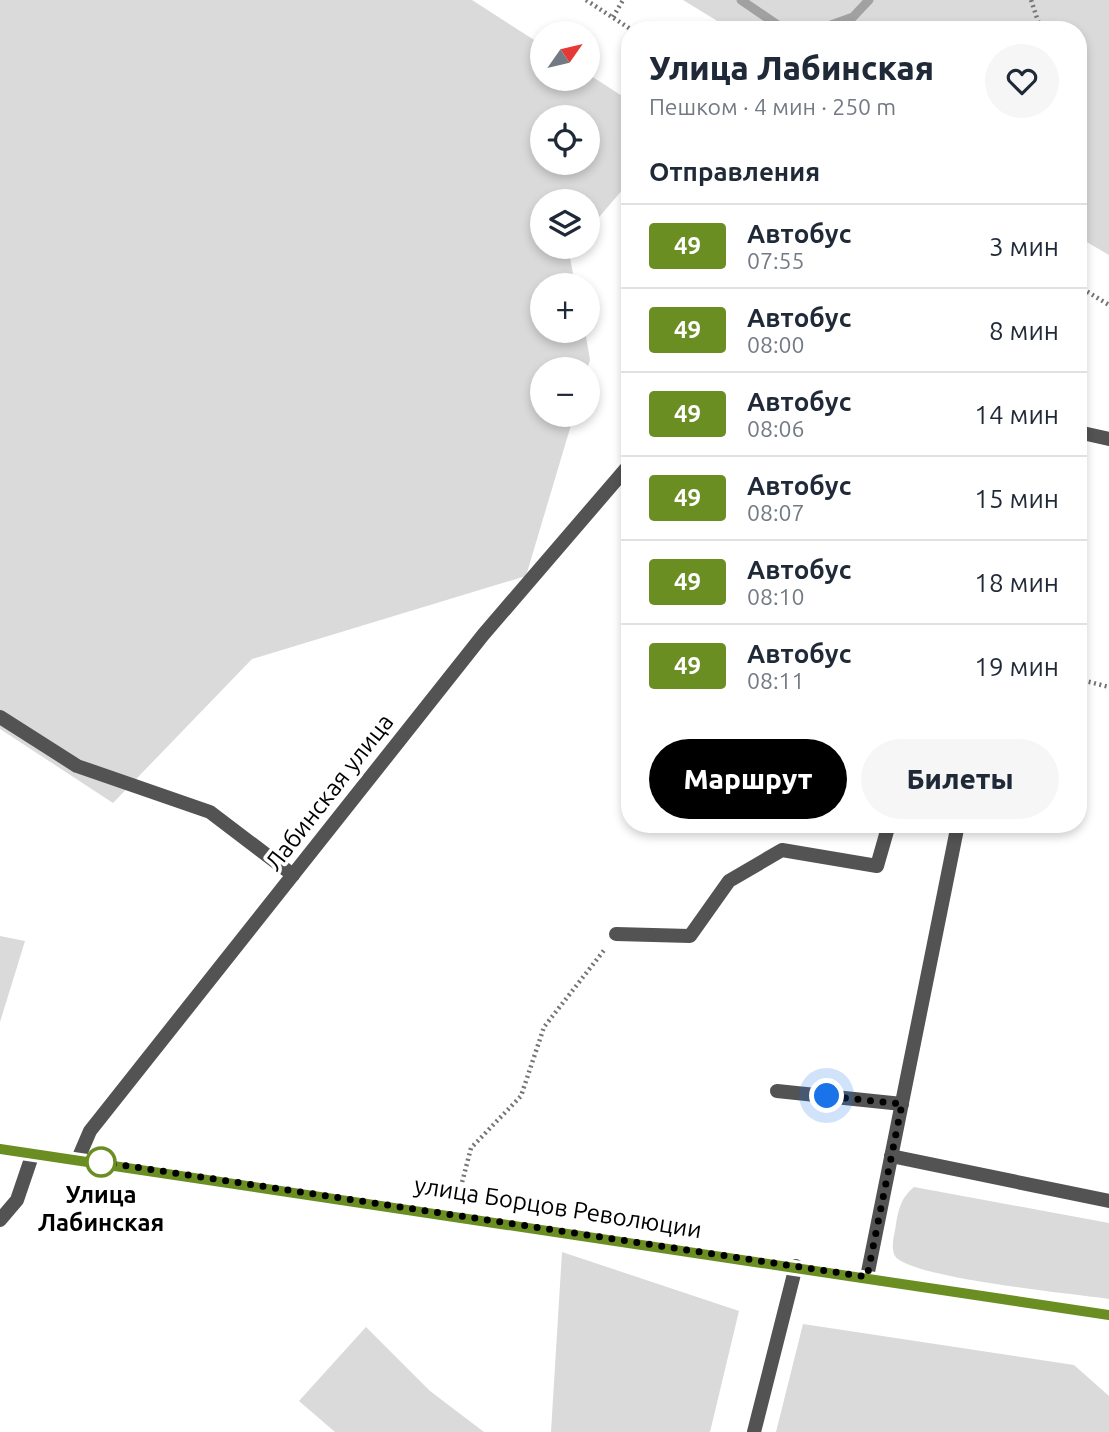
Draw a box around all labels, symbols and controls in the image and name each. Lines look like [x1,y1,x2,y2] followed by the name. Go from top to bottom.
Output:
[530,21,600,91] north arrow
[530,21,600,427] map controls
[985,44,1059,118] button: heart
[649,49,934,86] text: Улица Лабинская
[649,94,896,119] text: Пешком · 4 мин · 250 m
[530,105,600,175] button: locate
[649,157,820,186] text: Отправления
[530,189,600,259] button: layers
[747,219,851,248] text: Автобус
[674,232,701,259] text: 49
[989,232,1059,261] text: 3 мин
[747,248,805,273] text: 07:55
[530,273,600,343] button: +
[747,303,851,332] text: Автобус
[674,316,701,343] text: 49
[989,316,1059,345] text: 8 мин
[747,332,805,357] text: 08:00
[530,357,600,427] button: −
[747,387,851,416] text: Автобус
[674,400,701,427] text: 49
[974,400,1059,429] text: 14 мин
[747,416,805,441] text: 08:06
[747,471,851,500] text: Автобус
[674,484,701,511] text: 49
[974,484,1059,513] text: 15 мин
[747,500,805,525] text: 08:07
[747,555,851,584] text: Автобус
[674,568,701,595] text: 49
[974,568,1059,597] text: 18 мин
[747,584,805,609] text: 08:10
[747,639,851,668] text: Автобус
[674,652,701,679] text: 49
[974,652,1059,681] text: 19 мин
[747,668,805,693] text: 08:11
[260,708,398,876] street label: Лабинская улица
[649,739,847,819] button: Маршрут
[861,739,1059,819] button: Билеты
[809,1078,844,1113] your location
[86,1147,116,1177] marker: Улица Лабинская
[412,1171,704,1243] street label: улица Борцов Революции
[38,1181,164,1236] place label: Улица Лабинская

